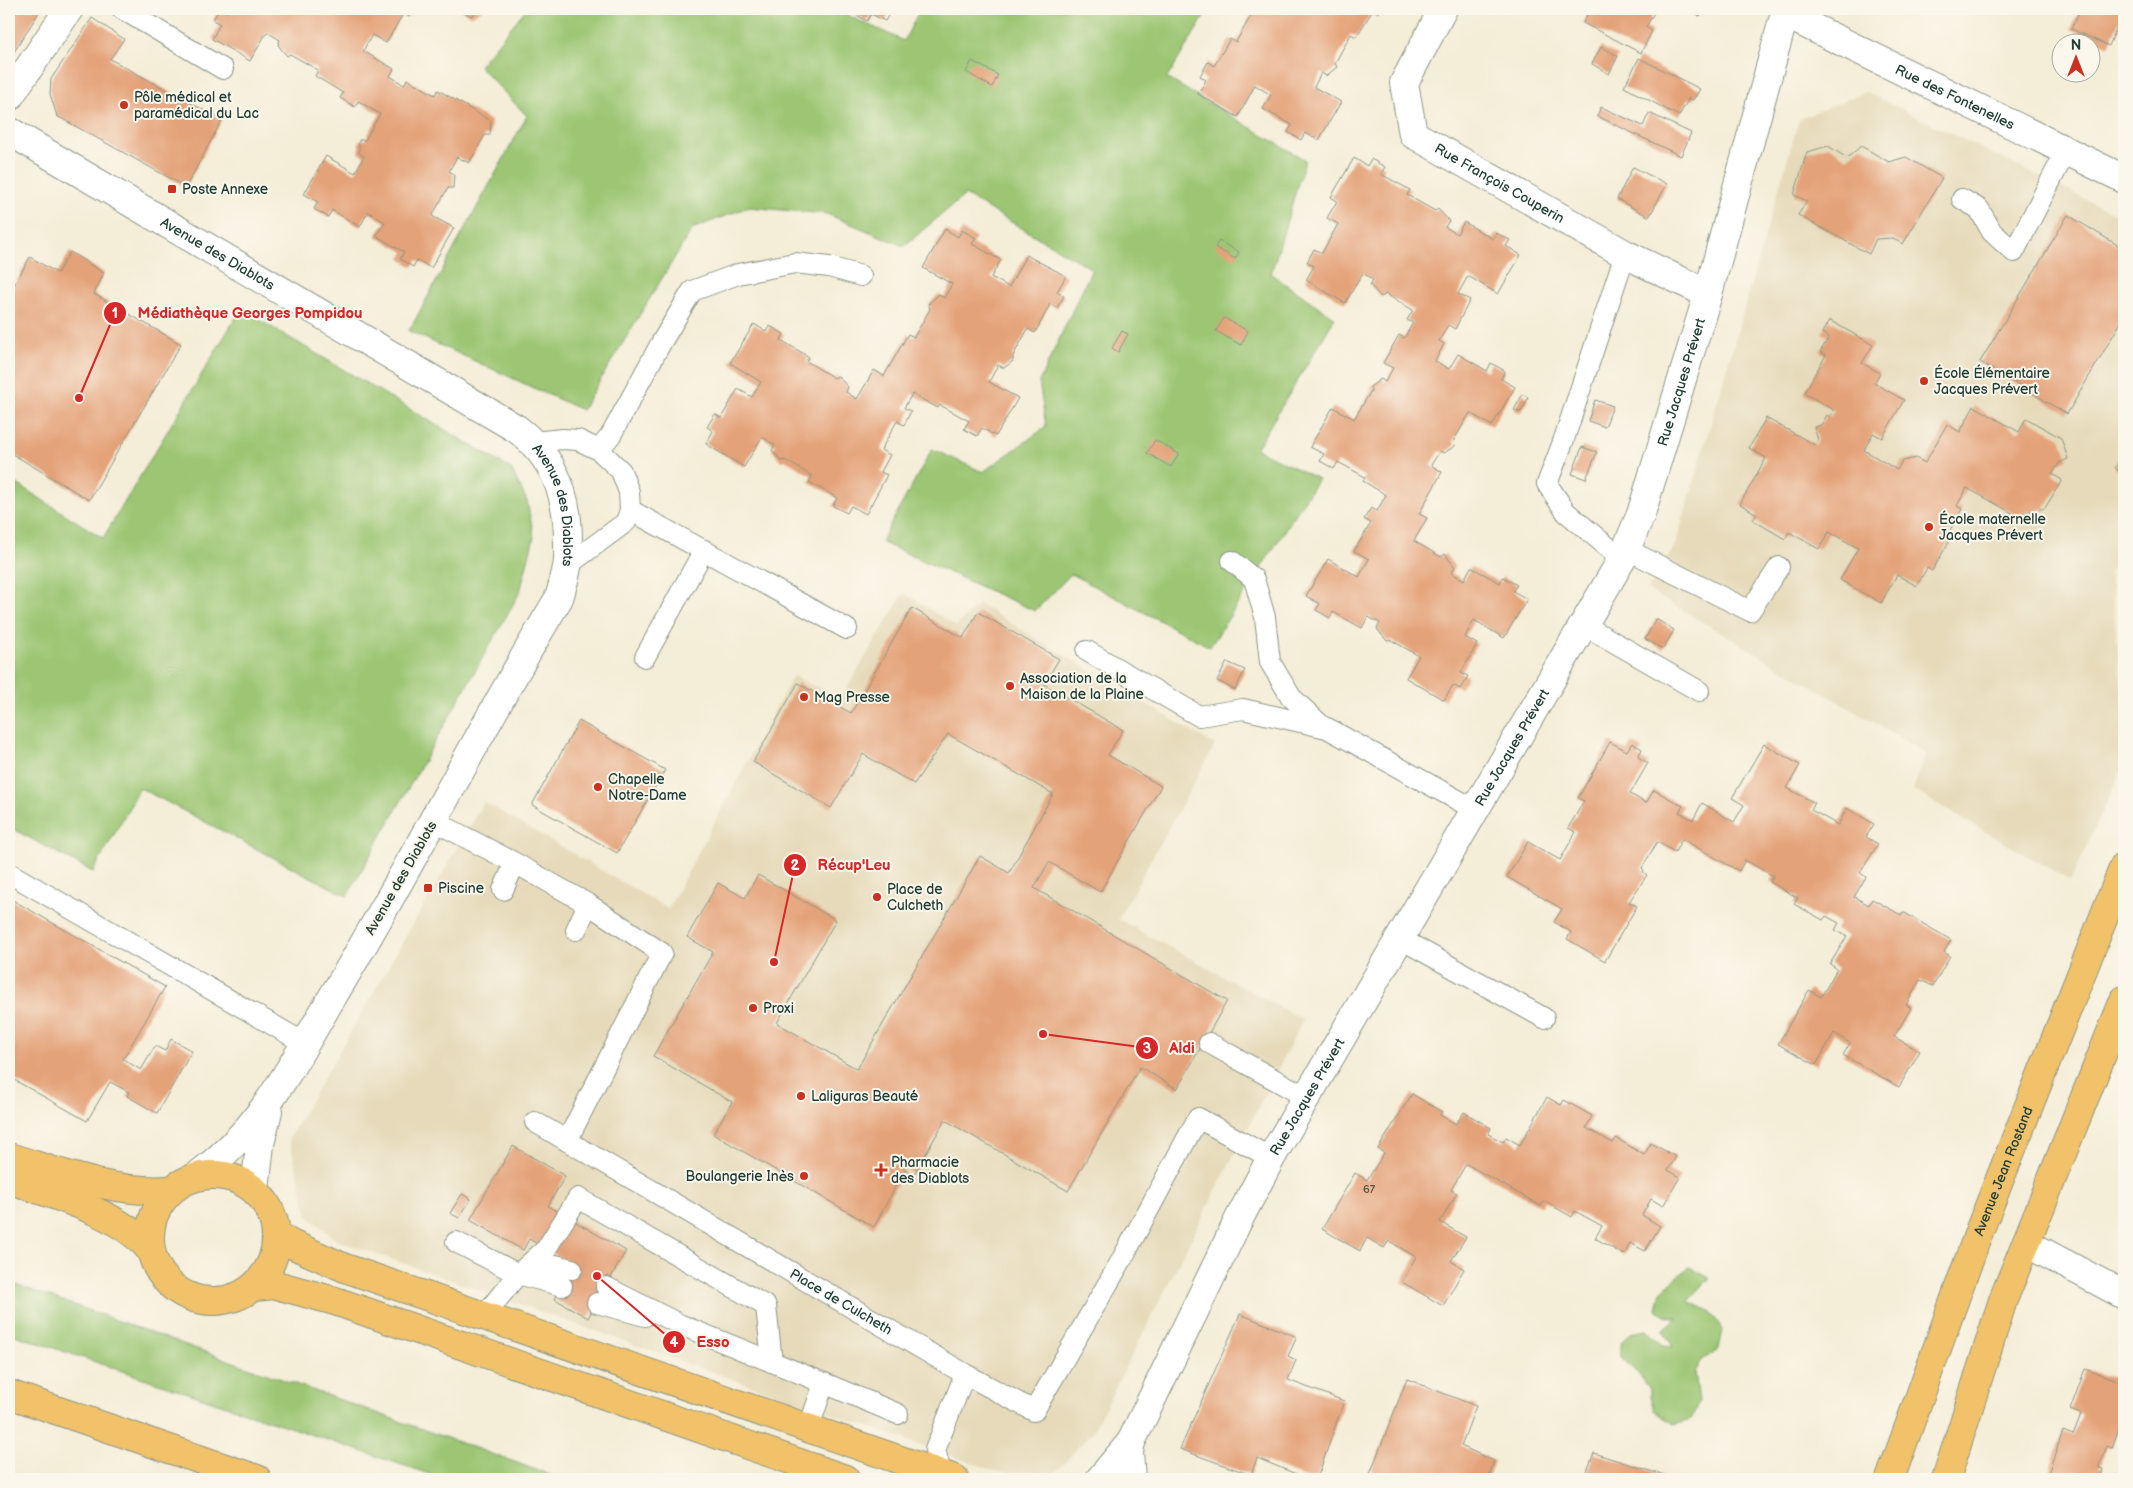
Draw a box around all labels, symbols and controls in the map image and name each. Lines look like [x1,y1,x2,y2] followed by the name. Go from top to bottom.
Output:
[2050,32,2100,82] north arrow
[2071,37,2081,54] text: N
[1893,61,2017,133] street label: Rue des Fontenelles
[134,89,259,122] place label: Pôle médical et paramédical du Lac
[118,99,130,111] marker: Pôle médical et paramédical du Lac
[1432,140,1568,227] street label: Rue François Couperin
[182,181,268,198] place label: Poste Annexe
[166,183,178,195] marker: Poste Annexe
[158,213,278,293] street label: Avenue des Diablots
[102,298,372,328] callout: Médiathèque Georges Pompidou
[112,304,118,323] text: 1
[137,304,363,323] text: Médiathèque Georges Pompidou
[1654,315,1709,448] street label: Rue Jacques Prévert
[1934,364,2050,398] place label: École Élémentaire Jacques Prévert
[1918,375,1930,387] marker: École Élémentaire Jacques Prévert
[529,440,577,568] street label: Avenue des Diablots
[1939,510,2046,544] place label: École maternelle Jacques Prévert
[1923,521,1935,533] marker: École maternelle Jacques Prévert
[1020,670,1144,703] place label: Association de la Maison de la Plaine
[1004,680,1016,692] marker: Association de la Maison de la Plaine
[1471,685,1553,809] street label: Rue Jacques Prévert
[814,689,890,706] place label: Mag Presse
[798,691,810,703] marker: Mag Presse
[608,771,687,804] place label: Chapelle Notre-Dame
[592,781,604,793] marker: Chapelle Notre-Dame
[361,818,441,938] street label: Avenue des Diablots
[783,850,901,880] callout: Récup'Leu
[791,856,800,875] text: 2
[818,856,890,875] text: Récup'Leu
[438,880,484,897] place label: Piscine
[887,881,944,914] place label: Place de Culcheth
[422,882,434,894] marker: Piscine
[871,891,883,903] marker: Place de Culcheth
[763,1000,794,1017] place label: Proxi
[747,1002,759,1014] marker: Proxi
[1135,1033,1205,1063] callout: Aldi
[1266,1034,1348,1158] street label: Rue Jacques Prévert
[1143,1039,1152,1058] text: 3
[1168,1039,1195,1058] text: Aldi
[811,1088,919,1105] place label: Laliguras Beauté
[795,1090,807,1102] marker: Laliguras Beauté
[1970,1104,2036,1238] street label: Avenue Jean Rostand
[891,1154,969,1187] place label: Pharmacie des Diablots
[875,1164,887,1176] marker: Pharmacie des Diablots
[686,1168,794,1185] place label: Boulangerie Inès
[798,1170,810,1182] marker: Boulangerie Inès
[1363,1183,1376,1196] house number: 67
[787,1265,896,1338] street label: Place de Culcheth
[662,1327,740,1357] callout: Esso
[670,1333,679,1352] text: 4
[696,1333,730,1352] text: Esso

